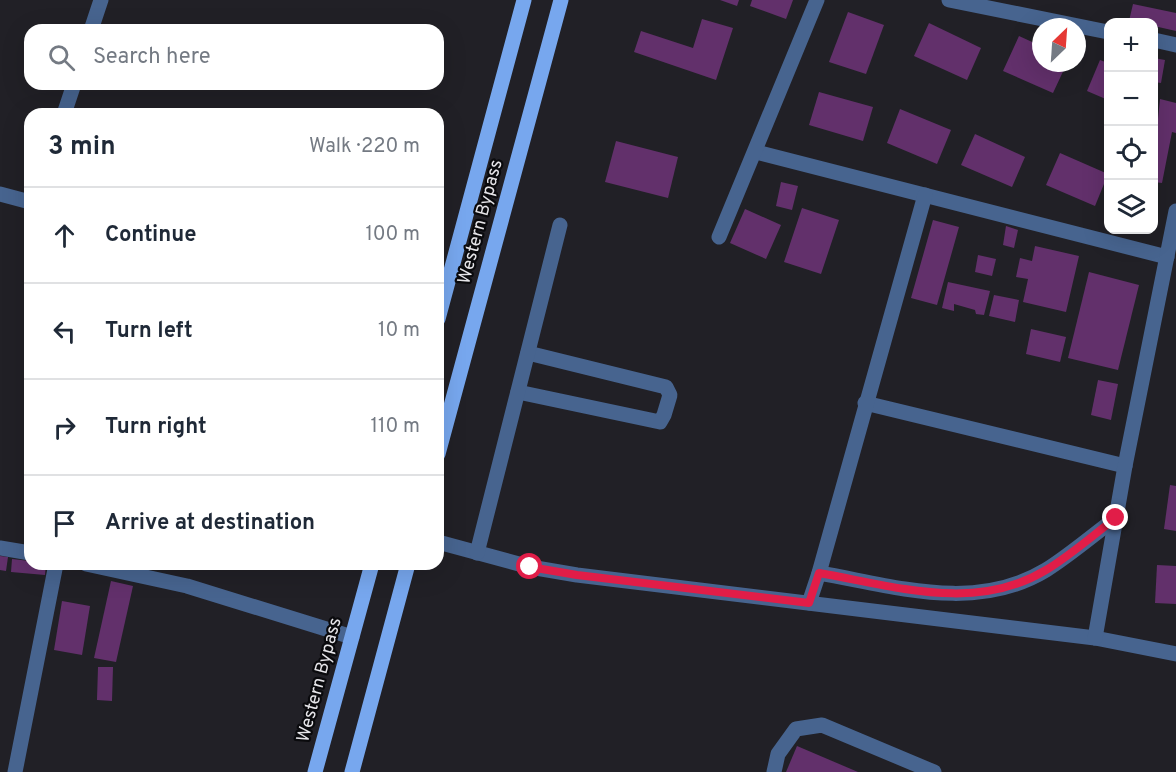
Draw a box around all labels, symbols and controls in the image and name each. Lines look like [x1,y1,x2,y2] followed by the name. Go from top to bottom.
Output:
[1032,18,1086,72] north arrow
[1104,18,1158,234] map controls
[1104,18,1158,72] button: +
[24,24,444,90] search box
[45,41,78,74] icon: search
[93,44,211,71] text: Search here
[1104,72,1158,126] button: −
[1104,126,1158,180] button: locate
[48,131,116,164] text: 3 min
[309,134,420,160] text: Walk · 220 m
[453,157,509,287] street label: Western Bypass
[1104,180,1158,234] button: layers
[48,219,81,252] icon: ahead
[105,222,196,249] text: Continue
[365,222,420,248] text: 100 m
[48,315,81,348] icon: left
[105,318,193,345] text: Turn left
[378,318,420,344] text: 10 m
[48,411,81,444] icon: right
[105,414,207,441] text: Turn right
[371,414,420,440] text: 110 m
[1102,504,1128,530] route end
[48,507,81,540] icon: arrive
[105,510,315,537] text: Arrive at destination
[516,553,542,579] route start
[292,615,348,745] street label: Western Bypass

